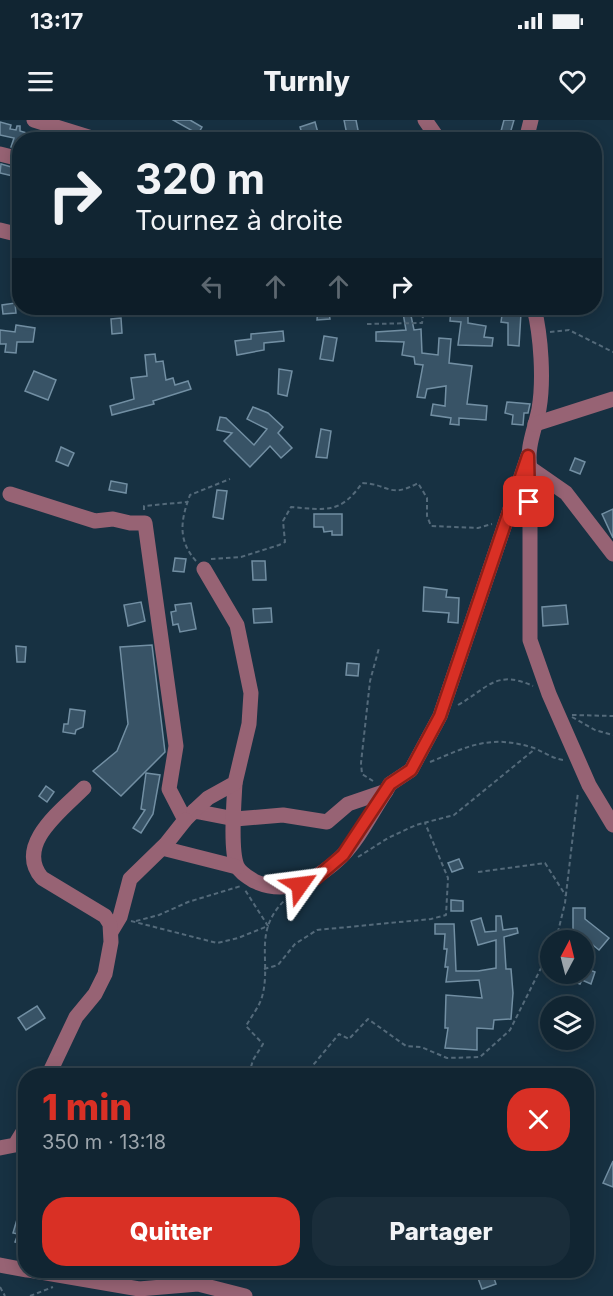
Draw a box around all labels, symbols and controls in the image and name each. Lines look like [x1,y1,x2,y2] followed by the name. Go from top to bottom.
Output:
[30,8,83,34] text: 13:17
[24,65,57,98] icon: menu
[263,65,350,98] text: Turnly
[556,65,589,98] icon: heart
[135,153,265,204] text: 320 m
[36,156,114,234] icon: right
[135,204,343,237] text: Tournez à droite
[196,270,229,303] icon: left
[259,270,292,303] icon: ahead
[322,270,355,303] icon: ahead
[385,270,418,303] icon: right
[503,476,554,527] pin
[512,485,545,518] icon: arrive
[268,853,332,917] position arrow
[540,930,594,984] north arrow
[540,930,594,1050] map controls
[540,996,594,1050] button: layers
[42,1085,132,1129] text: 1 min
[507,1088,570,1151] button: close
[42,1130,166,1154] text: 350 m · 13:18
[42,1197,300,1266] button: Quitter
[312,1197,570,1266] button: Partager

